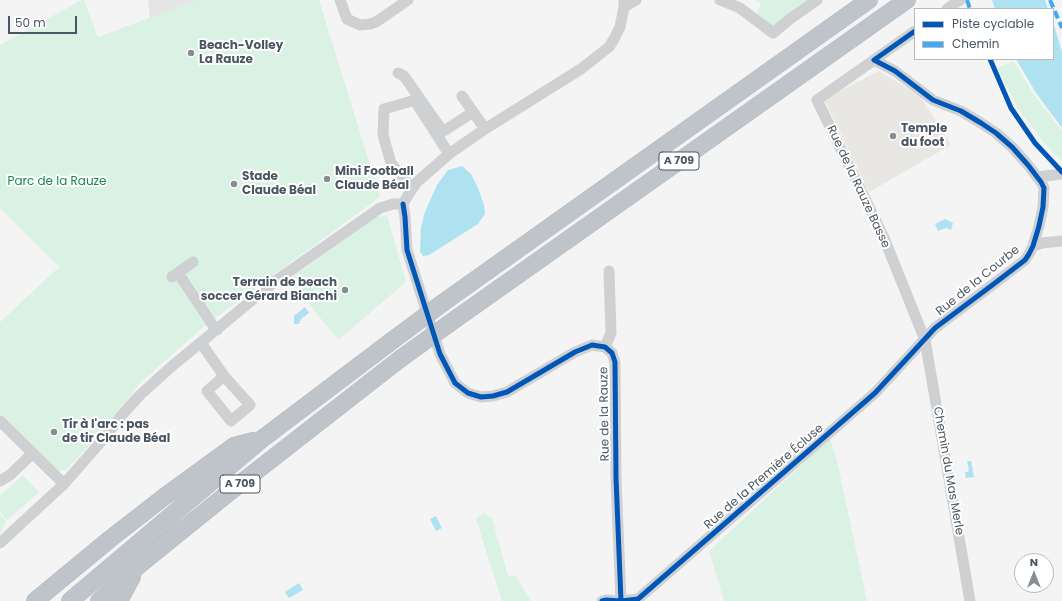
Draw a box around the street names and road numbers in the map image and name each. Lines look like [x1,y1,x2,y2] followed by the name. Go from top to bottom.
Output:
[823,124,893,250] street label: Rue de la Rauze Basse
[659,152,699,170] road number: A 709
[933,243,1023,319] street label: Rue de la Courbe
[597,367,613,461] street label: Rue de la Rauze
[930,406,966,536] street label: Chemin du Mas Merle
[701,421,827,533] street label: Rue de la Première Écluse
[220,475,260,493] road number: A 709

